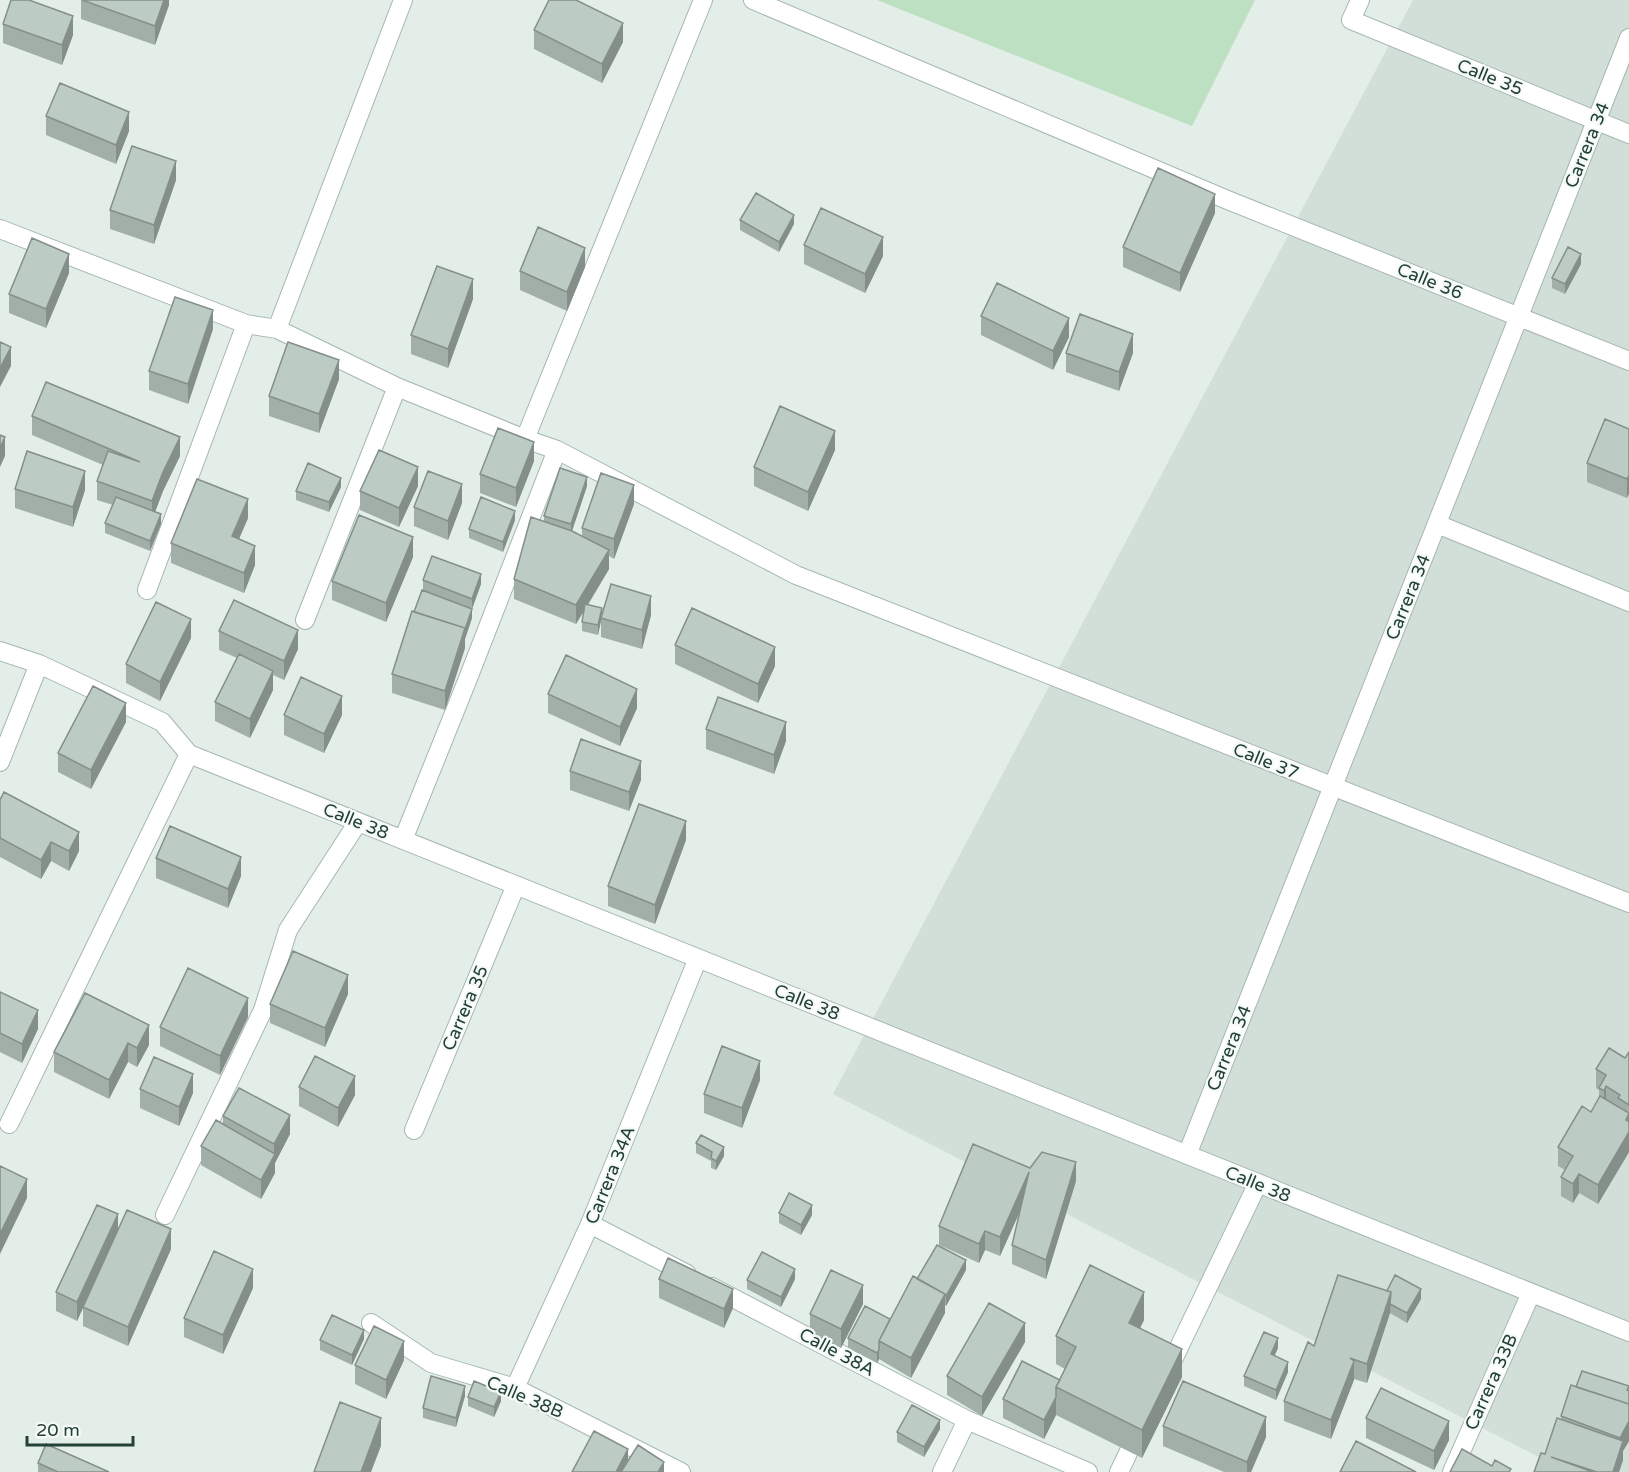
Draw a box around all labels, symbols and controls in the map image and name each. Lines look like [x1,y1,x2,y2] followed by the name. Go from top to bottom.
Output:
[1454,54,1526,100] street label: Calle 35
[1560,99,1614,191] street label: Carrera 34
[1394,258,1466,304] street label: Calle 36
[1381,551,1435,643] street label: Carrera 34
[1230,738,1302,784] street label: Calle 37
[320,798,392,844] street label: Calle 38
[437,962,493,1054] street label: Carrera 35
[771,979,843,1025] street label: Calle 38
[1202,1002,1256,1094] street label: Carrera 34
[580,1123,640,1227] street label: Carrera 34A
[1222,1161,1294,1207] street label: Calle 38
[795,1323,879,1381] street label: Calle 38A
[1460,1330,1522,1434] street label: Carrera 33B
[483,1371,567,1423] street label: Calle 38B
[27,1409,134,1447] scale bar
[36,1419,80,1441] text: 20 m

